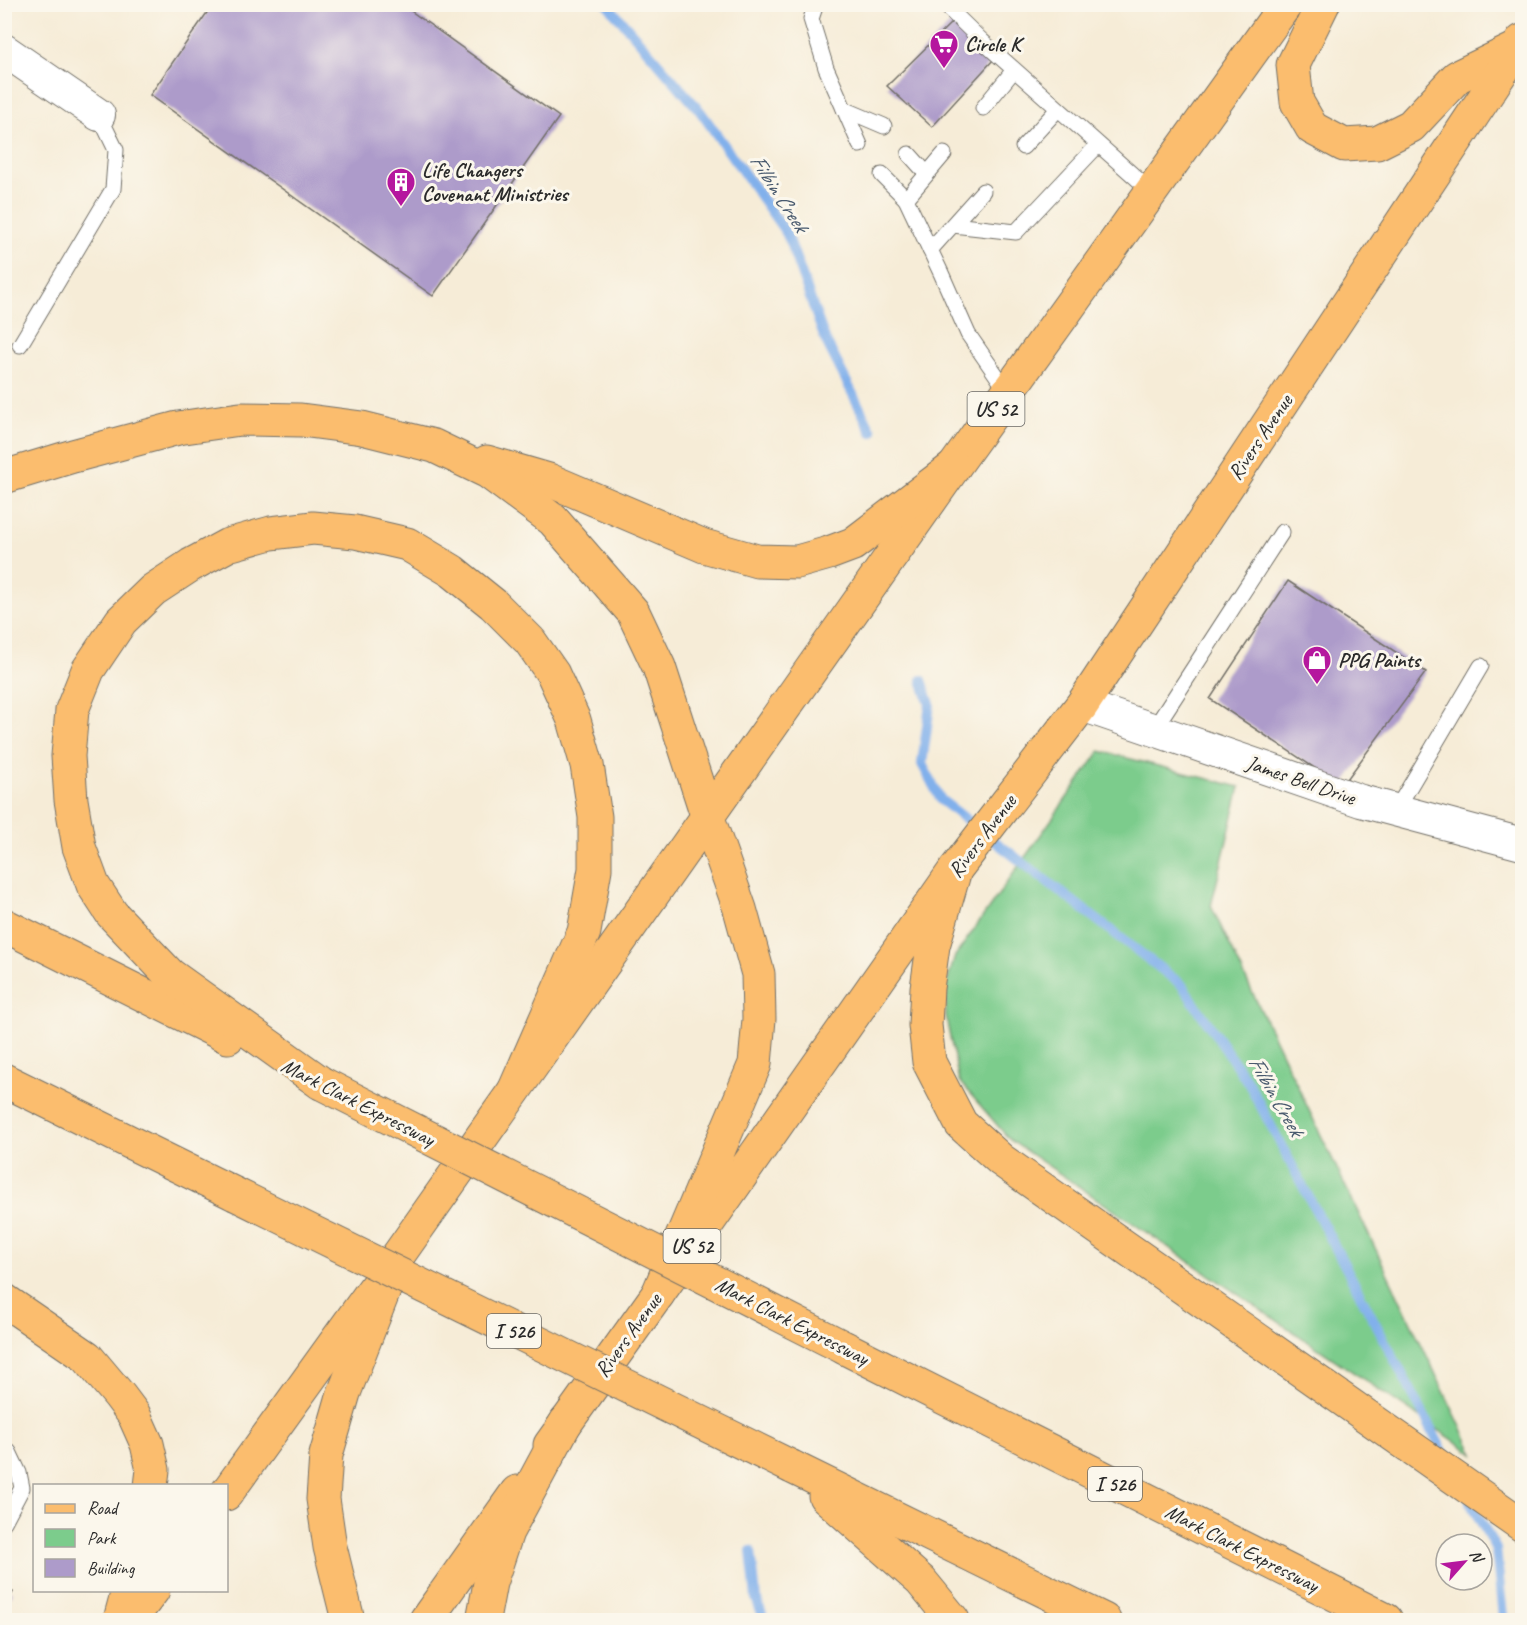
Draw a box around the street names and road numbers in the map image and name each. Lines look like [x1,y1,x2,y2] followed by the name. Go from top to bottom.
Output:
[1222,388,1299,485] street label: Rivers Avenue
[968,392,1024,426] road number: US 52
[1242,749,1360,811] street label: James Bell Drive
[942,788,1022,883] street label: Rivers Avenue
[277,1052,441,1153] street label: Mark Clark Expressway
[664,1229,720,1263] road number: US 52
[711,1271,875,1372] street label: Mark Clark Expressway
[589,1287,668,1382] street label: Rivers Avenue
[487,1314,541,1348] road number: I 526
[1088,1467,1142,1501] road number: I 526
[1161,1498,1325,1599] street label: Mark Clark Expressway

